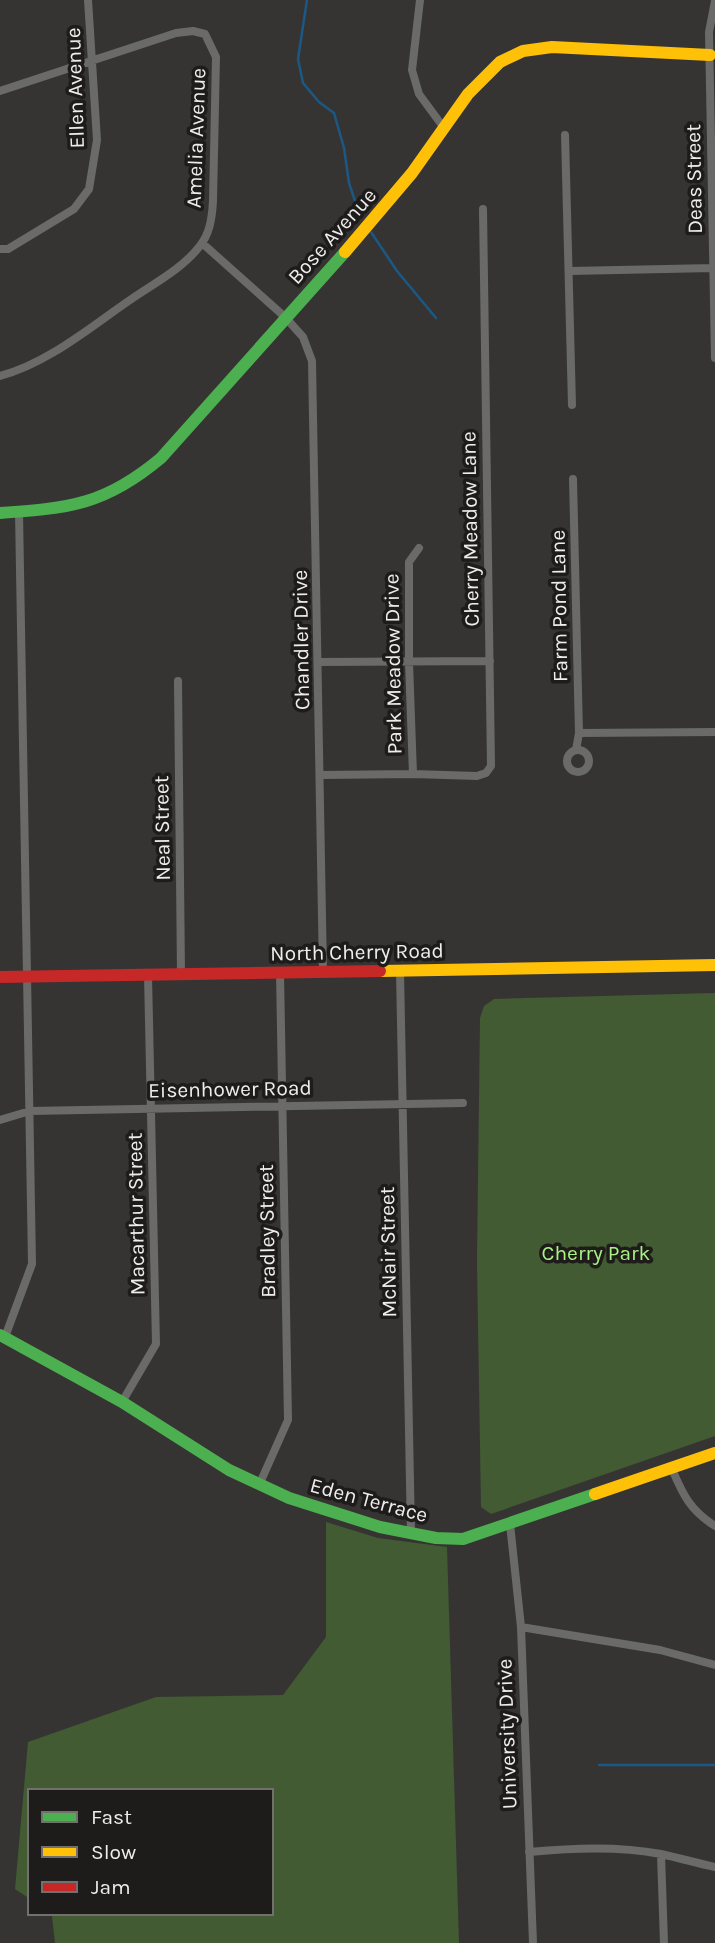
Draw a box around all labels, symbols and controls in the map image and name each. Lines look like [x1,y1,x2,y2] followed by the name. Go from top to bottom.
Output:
[61,27,89,149] street label: Ellen Avenue
[182,67,210,209] street label: Amelia Avenue
[681,124,707,234] street label: Deas Street
[283,183,381,289] street label: Bose Avenue
[456,431,484,627] street label: Cherry Meadow Lane
[546,530,572,682] street label: Farm Pond Lane
[288,570,314,710] street label: Chandler Drive
[379,573,407,755] street label: Park Meadow Drive
[149,775,175,881] street label: Neal Street
[270,938,444,966] street label: North Cherry Road
[148,1076,312,1102] street label: Eisenhower Road
[123,1132,149,1296] street label: Macarthur Street
[254,1164,280,1298] street label: Bradley Street
[375,1186,401,1318] street label: McNair Street
[542,1241,651,1265] park label: Cherry Park
[308,1473,430,1527] street label: Eden Terrace
[492,1658,522,1810] street label: University Drive
[28,1789,273,1915] legend
[91,1805,132,1829] text: Fast
[91,1840,136,1864] text: Slow
[91,1875,131,1899] text: Jam

